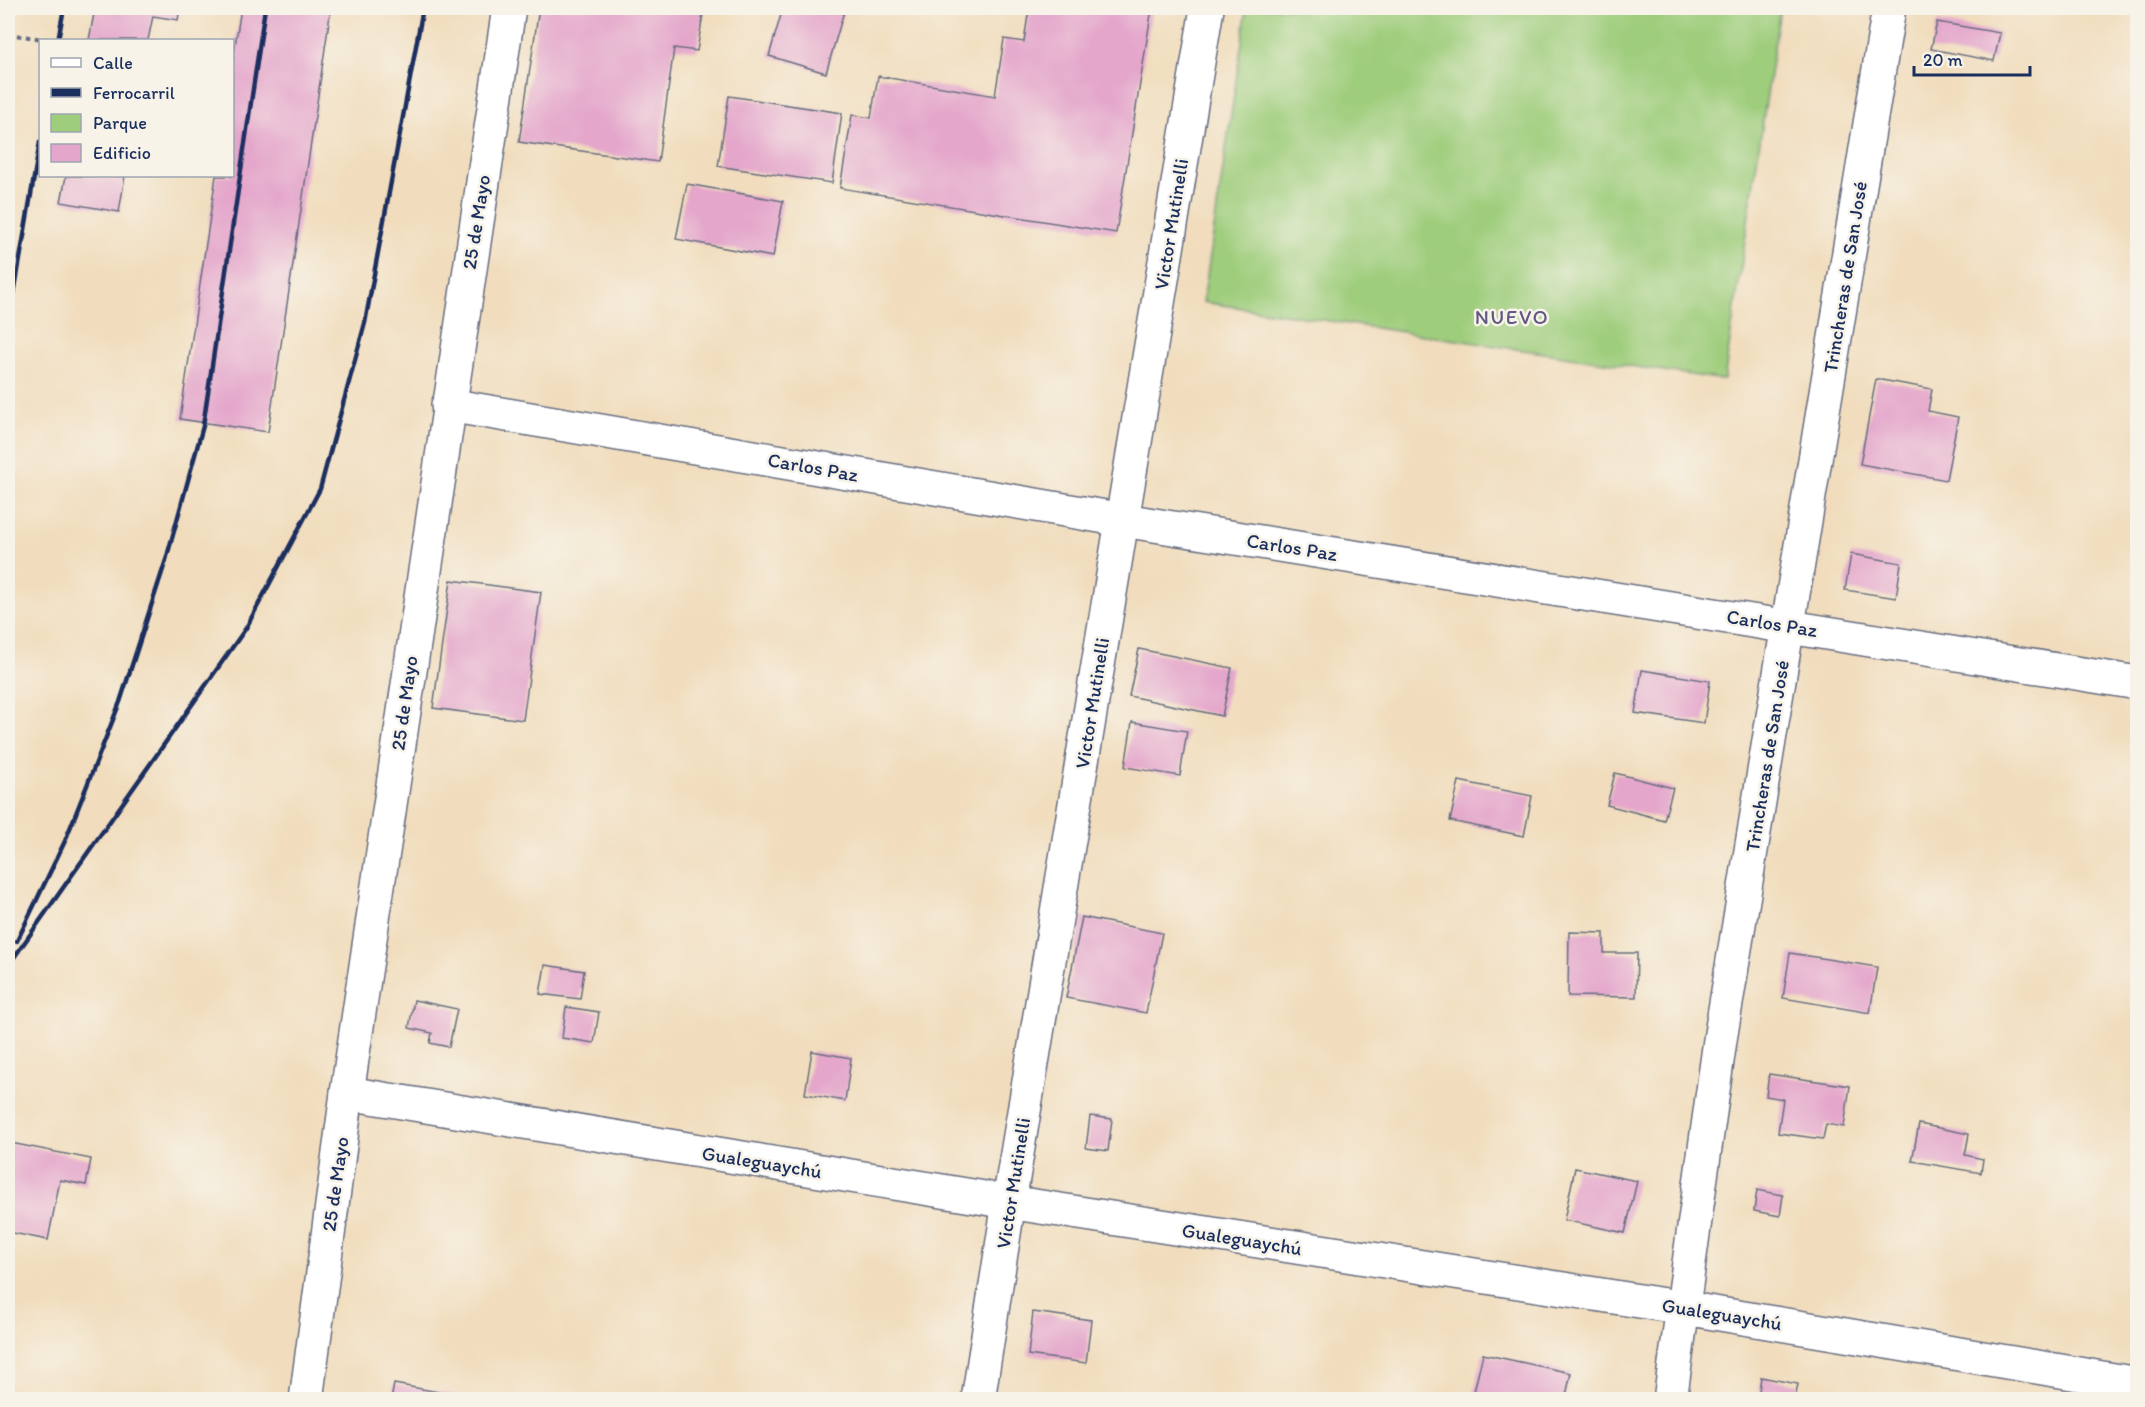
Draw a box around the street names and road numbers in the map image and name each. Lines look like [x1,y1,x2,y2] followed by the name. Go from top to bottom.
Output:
[1149,157,1193,291] street label: Victor Mutinelli
[457,173,495,271] street label: 25 de Mayo
[1818,179,1872,375] street label: Trincheras de San José
[766,447,861,487] street label: Carlos Paz
[1245,528,1340,566] street label: Carlos Paz
[1725,604,1820,642] street label: Carlos Paz
[1070,636,1114,770] street label: Victor Mutinelli
[385,654,423,752] street label: 25 de Mayo
[1740,658,1794,854] street label: Trincheras de San José
[991,1116,1035,1250] street label: Victor Mutinelli
[316,1135,354,1233] street label: 25 de Mayo
[700,1141,824,1183] street label: Gualeguaychú
[1180,1218,1304,1260] street label: Gualeguaychú
[1660,1293,1784,1335] street label: Gualeguaychú

